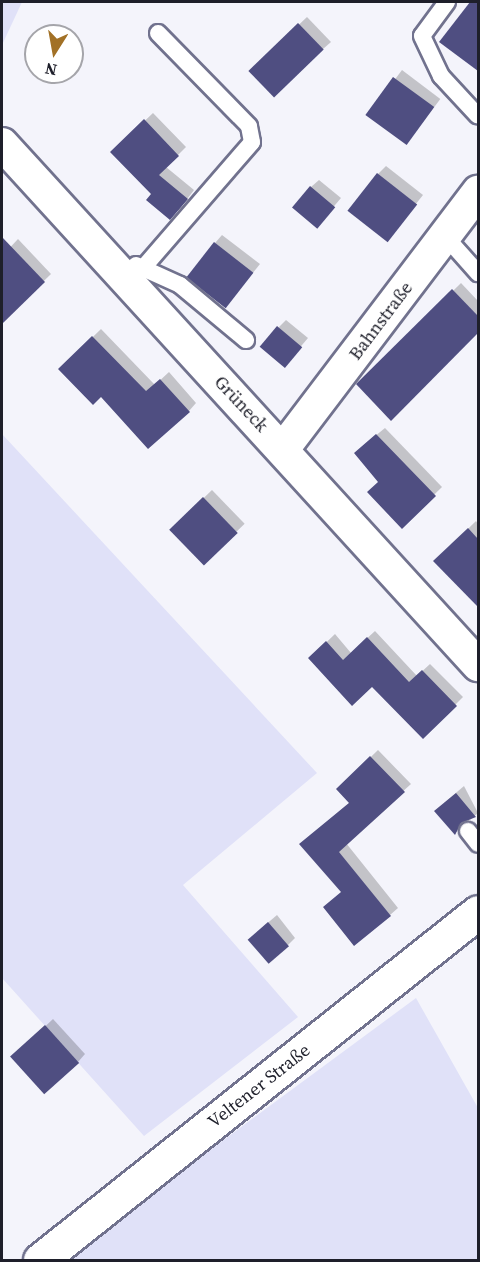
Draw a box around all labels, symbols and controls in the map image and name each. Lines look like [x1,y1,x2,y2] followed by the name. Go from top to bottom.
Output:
[24,24,84,84] north arrow
[43,58,59,82] text: N
[345,278,417,364] street label: Bahnstraße
[210,371,272,437] street label: Grüneck
[204,1039,314,1133] street label: Veltener Straße

